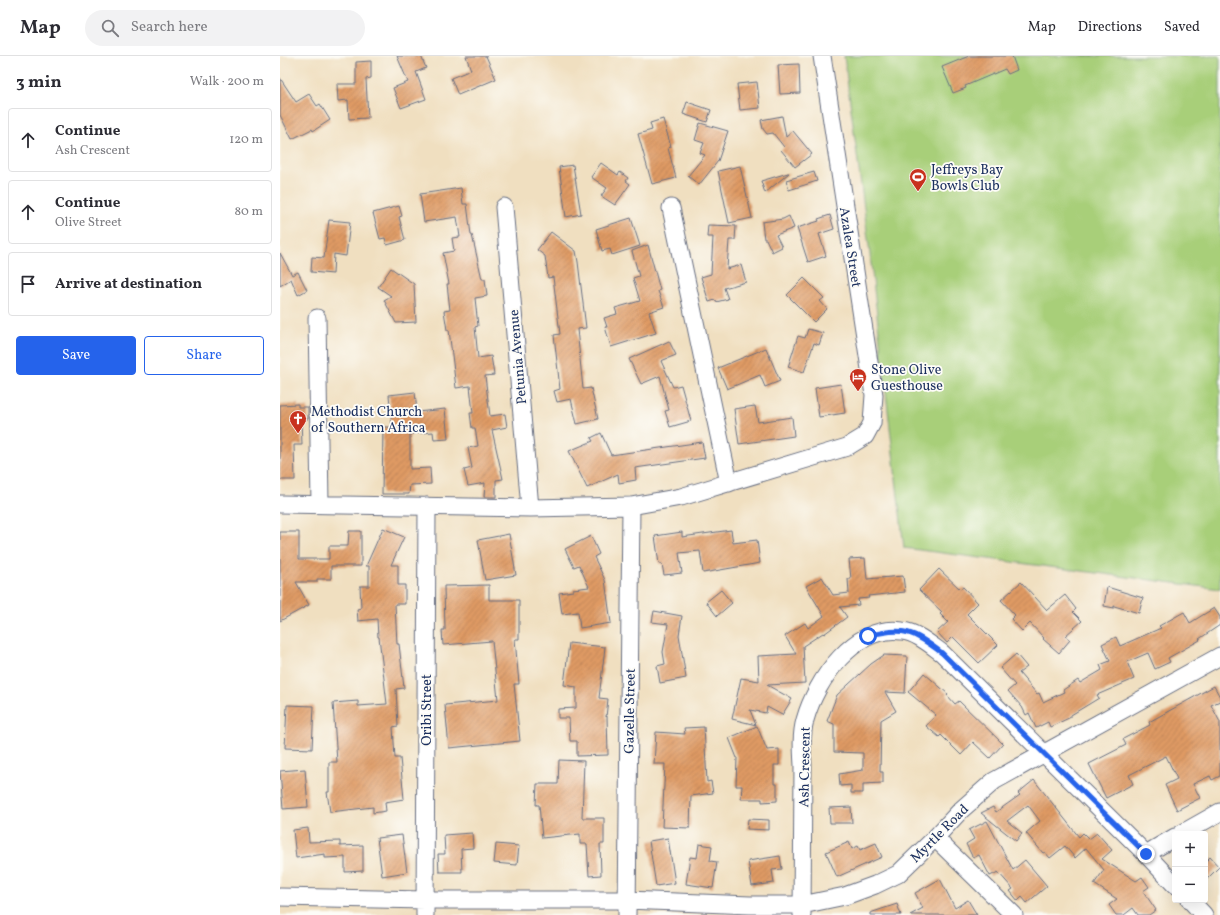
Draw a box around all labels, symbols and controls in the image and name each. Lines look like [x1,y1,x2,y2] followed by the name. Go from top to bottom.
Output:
[85,10,365,46] search box
[20,15,61,41] text: Map
[99,17,121,39] icon: search
[131,17,208,38] text: Search here
[1028,18,1056,37] text: Map
[1078,18,1142,37] text: Directions
[1164,18,1200,37] text: Saved
[16,71,62,94] text: 3 min
[190,73,264,91] text: Walk · 200 m
[55,121,120,142] text: Continue
[17,129,39,151] icon: ahead
[229,131,263,149] text: 120 m
[55,142,130,160] text: Ash Crescent
[931,161,1004,196] place label: Jeffreys Bay Bowls Club
[908,167,928,192] sports icon: Jeffreys Bay Bowls Club
[55,193,120,214] text: Continue
[17,201,39,223] icon: ahead
[234,203,263,221] text: 80 m
[834,206,865,289] street label: Azalea Street
[55,214,122,232] text: Olive Street
[17,273,39,295] icon: arrive
[55,274,202,295] text: Arrive at destination
[505,308,532,405] street label: Petunia Avenue
[16,336,136,375] button: Save
[144,336,264,375] button: Share
[871,361,943,396] place label: Stone Olive Guesthouse
[848,367,868,392] hotel icon: Stone Olive Guesthouse
[311,403,425,438] place label: Methodist Church of Southern Africa
[288,409,308,434] church icon: Methodist Church of Southern Africa
[859,627,877,645] route start
[620,668,641,754] street label: Gazelle Street
[418,674,437,746] street label: Oribi Street
[795,726,816,808] street label: Ash Crescent
[907,800,974,868] street label: Myrtle Road
[1172,831,1208,903] map controls
[1172,831,1208,867] button: +
[1137,845,1155,863] route end
[1172,867,1208,903] button: −

